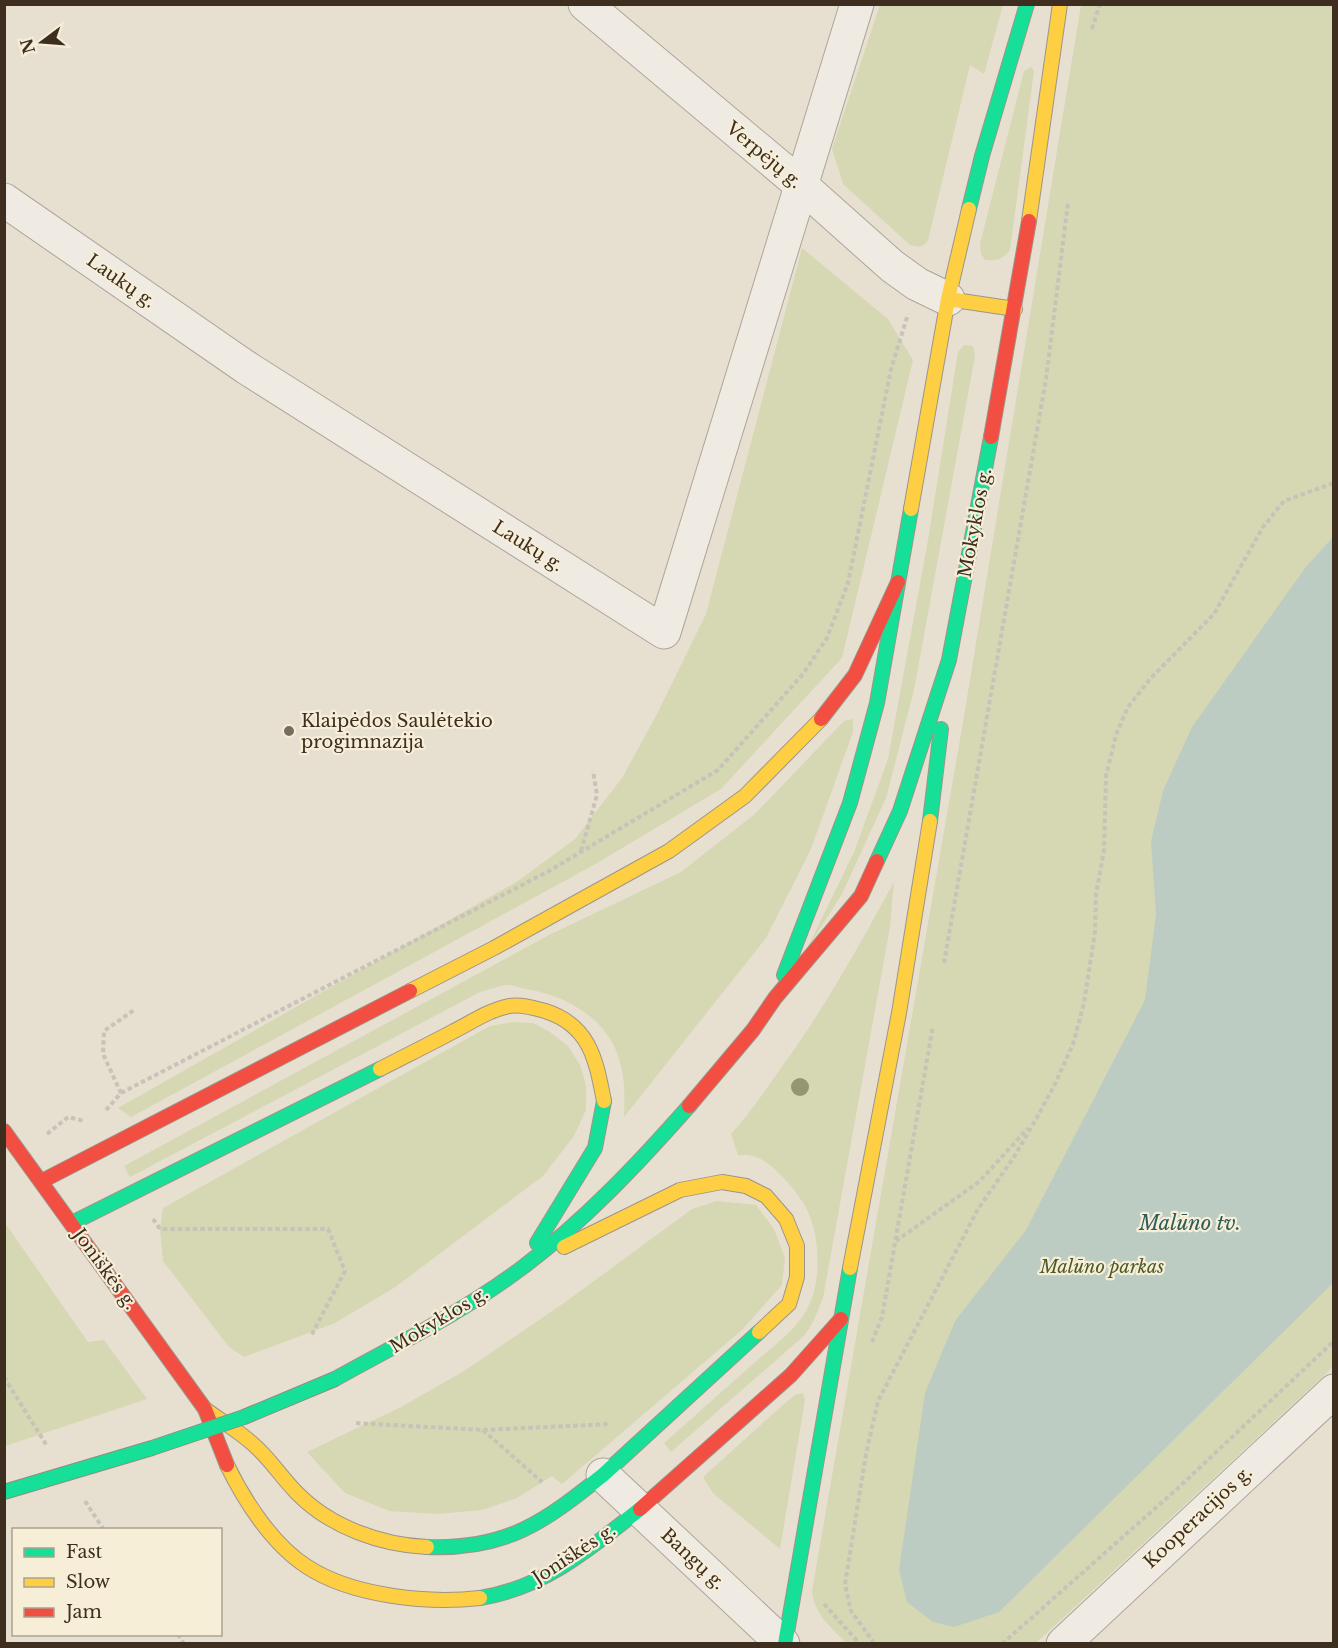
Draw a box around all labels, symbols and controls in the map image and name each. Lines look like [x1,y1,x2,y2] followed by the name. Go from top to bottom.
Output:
[12,12,72,72] north arrow
[16,36,39,56] text: N
[721,116,806,193] street label: Verpėjų g.
[82,249,160,313] street label: Laukų g.
[954,466,996,580] street label: Mokyklos g.
[489,516,567,576] street label: Laukų g.
[301,710,493,753] place label: Klaipėdos Saulėtekio progimnazija
[282,724,296,738] marker: Klaipėdos Saulėtekio progimnazija
[1138,1211,1241,1235] water label: Malūno tv.
[67,1223,142,1314] street label: Joniškės g.
[1039,1256,1164,1278] park label: Malūno parkas
[386,1282,492,1358] street label: Mokyklos g.
[1139,1461,1257,1573] street label: Kooperacijos g.
[527,1519,620,1590] street label: Joniškės g.
[656,1524,730,1594] street label: Bangų g.
[12,1528,222,1636] legend
[66,1541,103,1563] text: Fast
[66,1571,111,1593] text: Slow
[64,1601,102,1623] text: Jam

